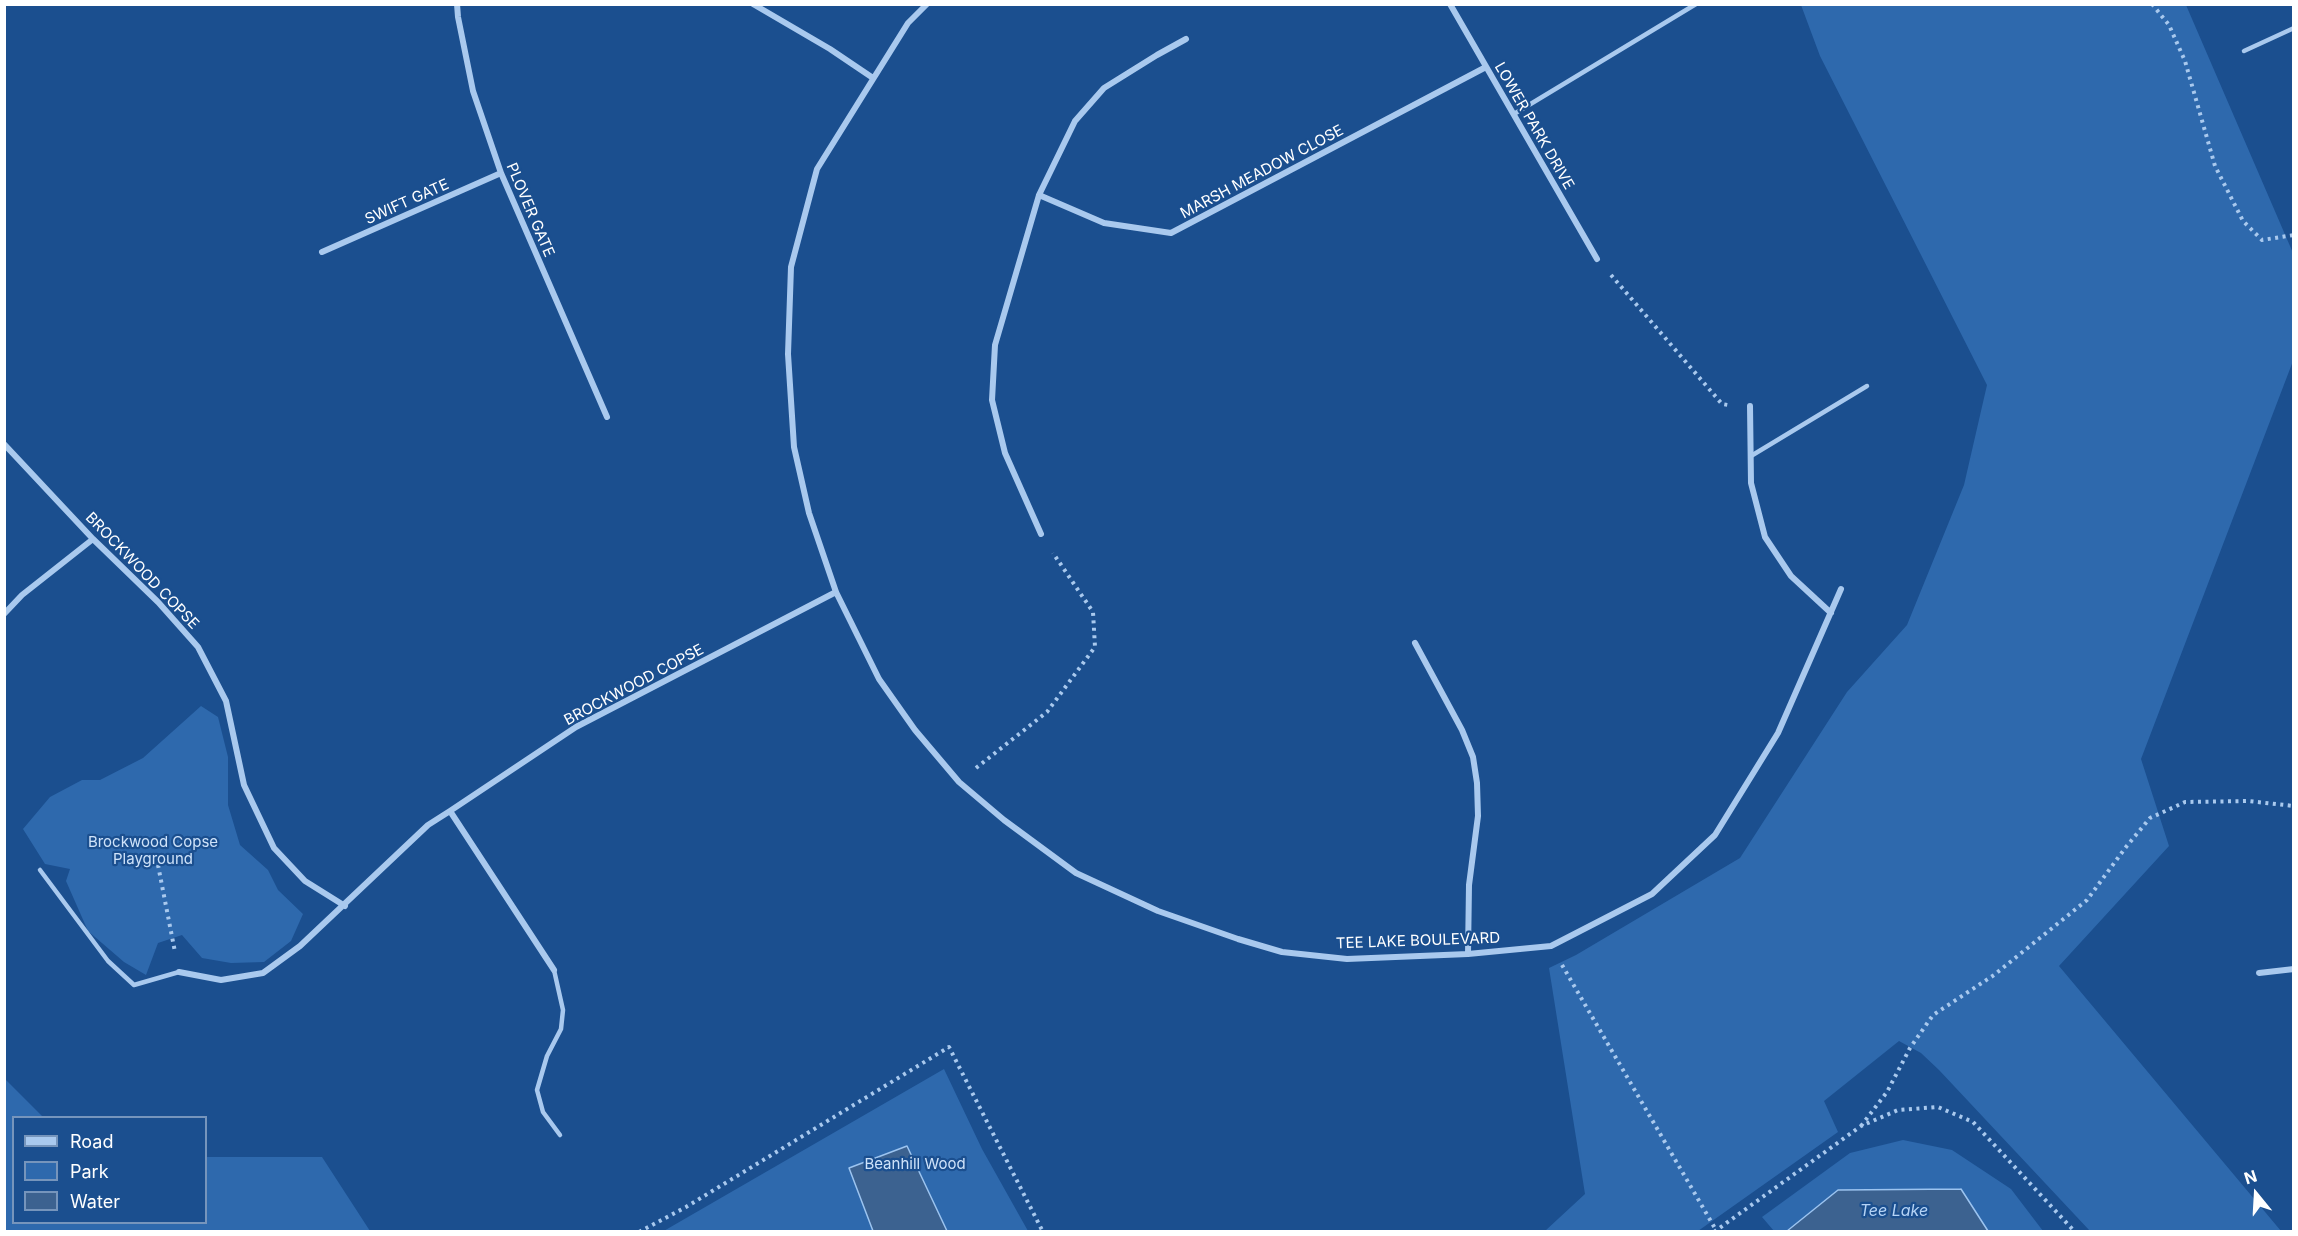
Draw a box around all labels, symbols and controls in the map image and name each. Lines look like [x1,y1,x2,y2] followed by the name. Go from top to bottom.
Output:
[1490,59,1578,193] street label: LOWER PARK DRIVE
[1177,121,1347,223] street label: MARSH MEADOW CLOSE
[502,160,558,260] street label: PLOVER GATE
[362,176,452,228] street label: SWIFT GATE
[82,509,202,633] street label: BROCKWOOD COPSE
[561,641,707,729] street label: BROCKWOOD COPSE
[88,833,218,868] park label: Brockwood Copse Playground
[1336,929,1500,953] street label: TEE LAKE BOULEVARD
[12,1116,207,1224] legend
[70,1131,113,1152] text: Road
[864,1155,966,1173] park label: Beanhill Wood
[70,1161,109,1182] text: Park
[2226,1164,2286,1224] north arrow
[2242,1165,2259,1188] text: N
[70,1191,120,1212] text: Water
[1860,1201,1928,1221] water label: Tee Lake

